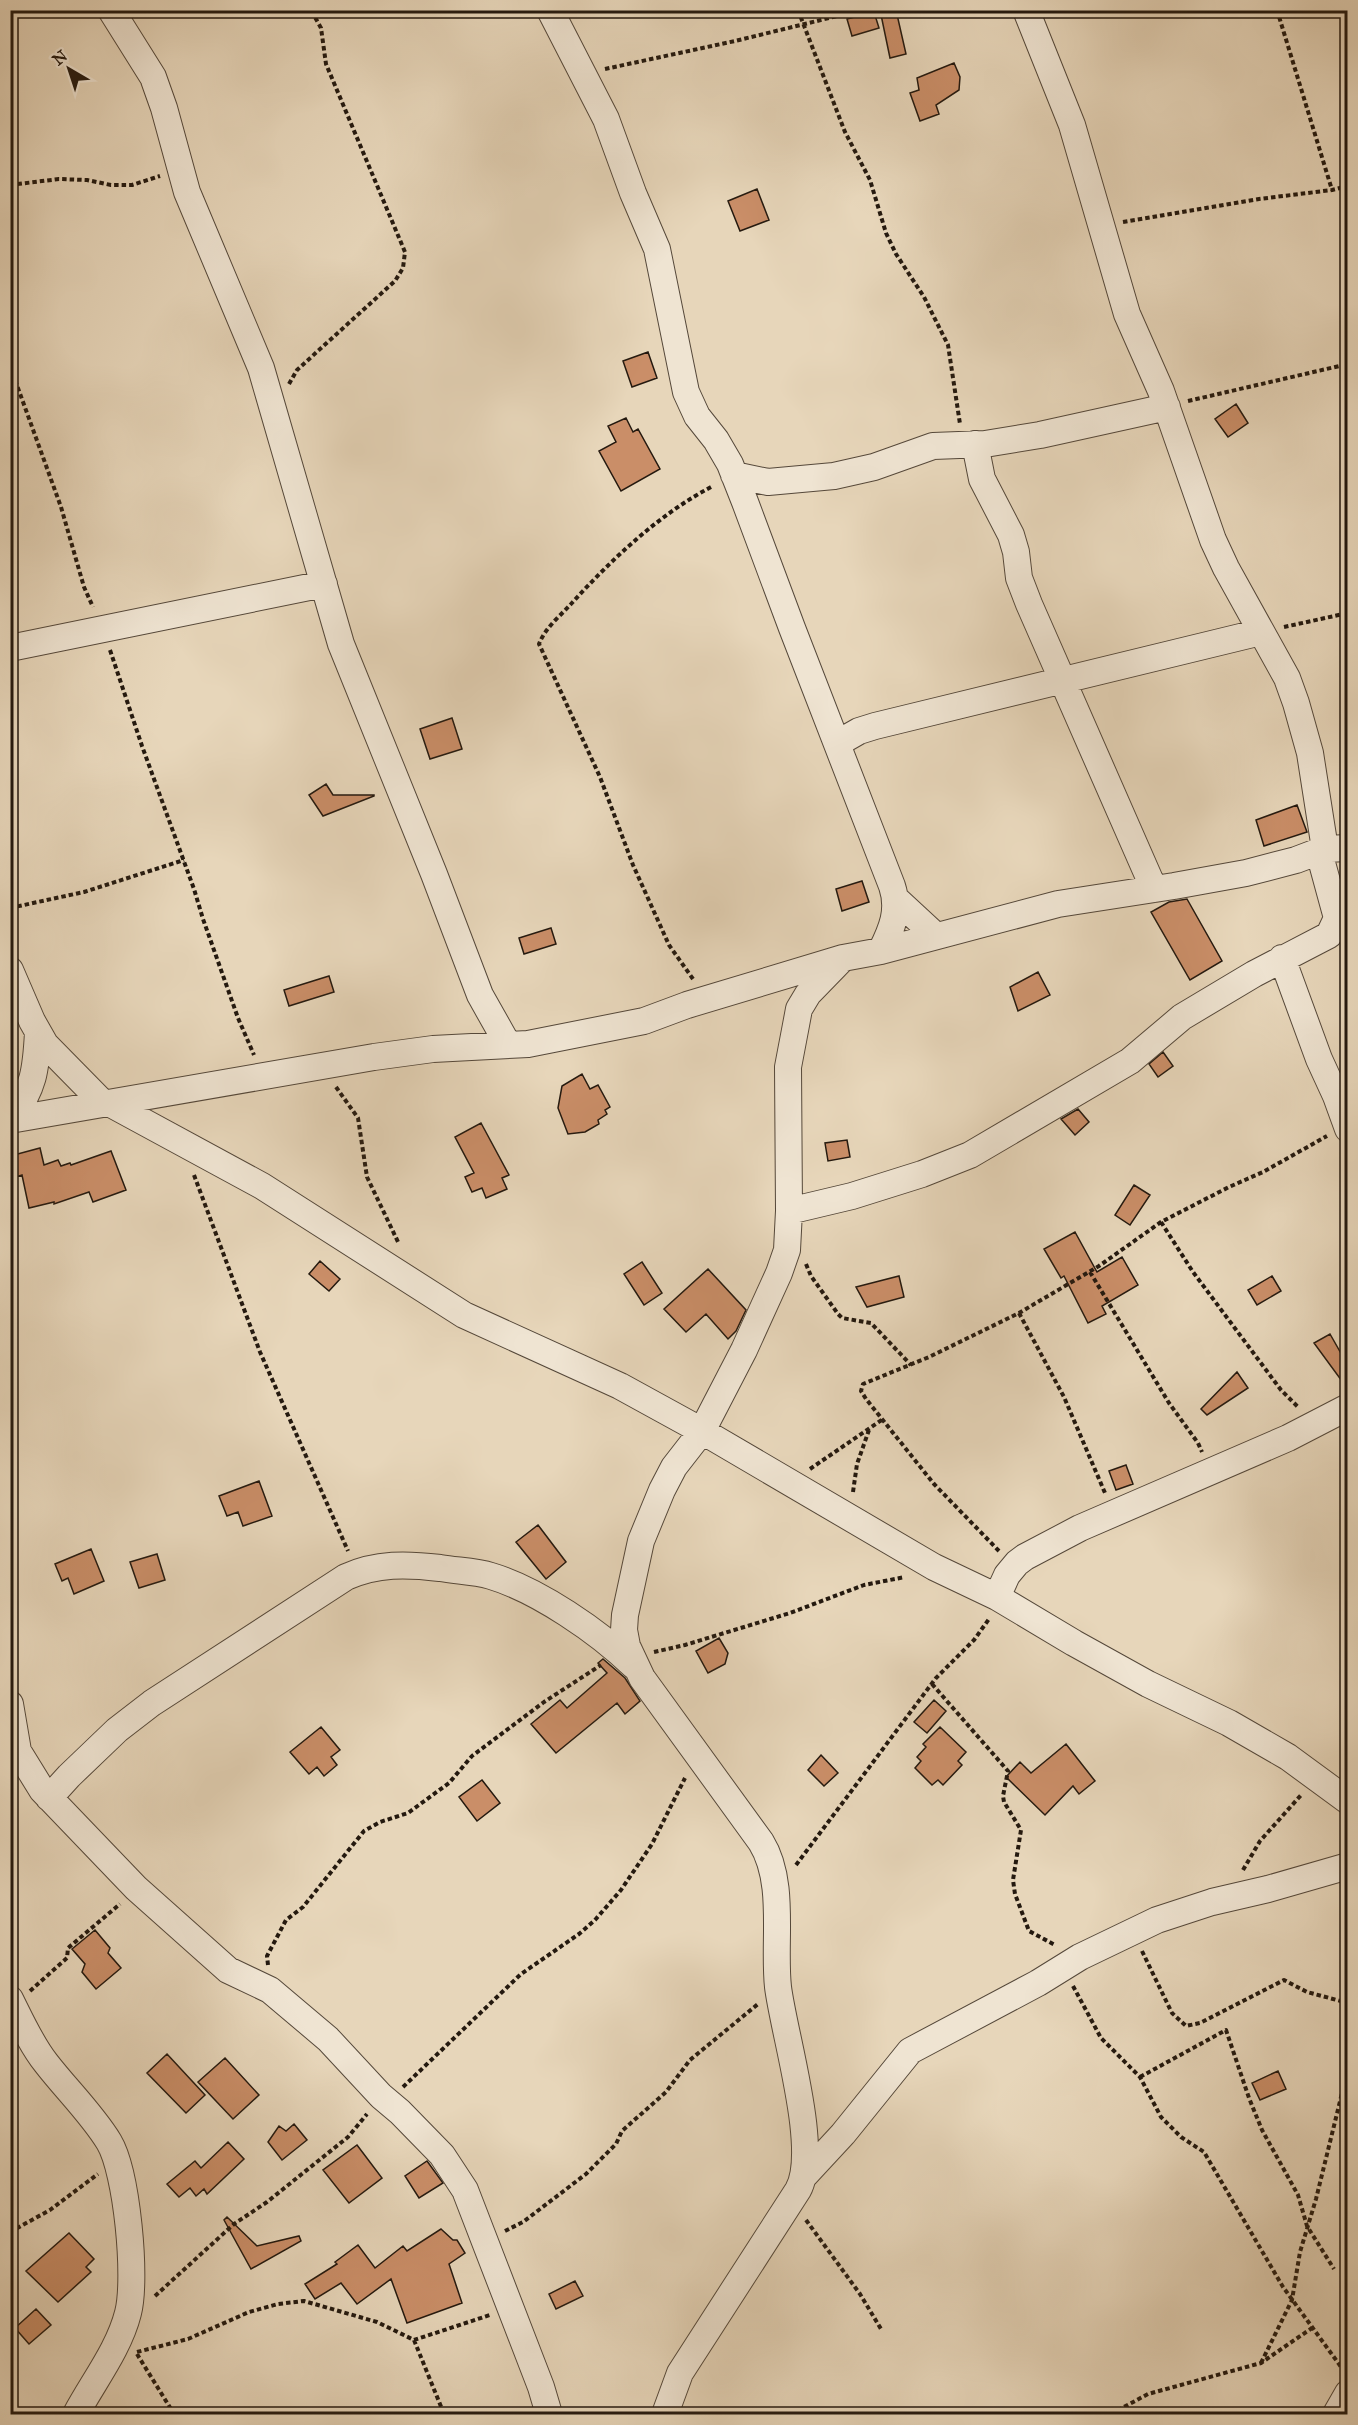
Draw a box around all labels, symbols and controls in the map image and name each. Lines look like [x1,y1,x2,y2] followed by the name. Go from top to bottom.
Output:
[39,39,99,99] north arrow
[49,46,71,69] text: N

